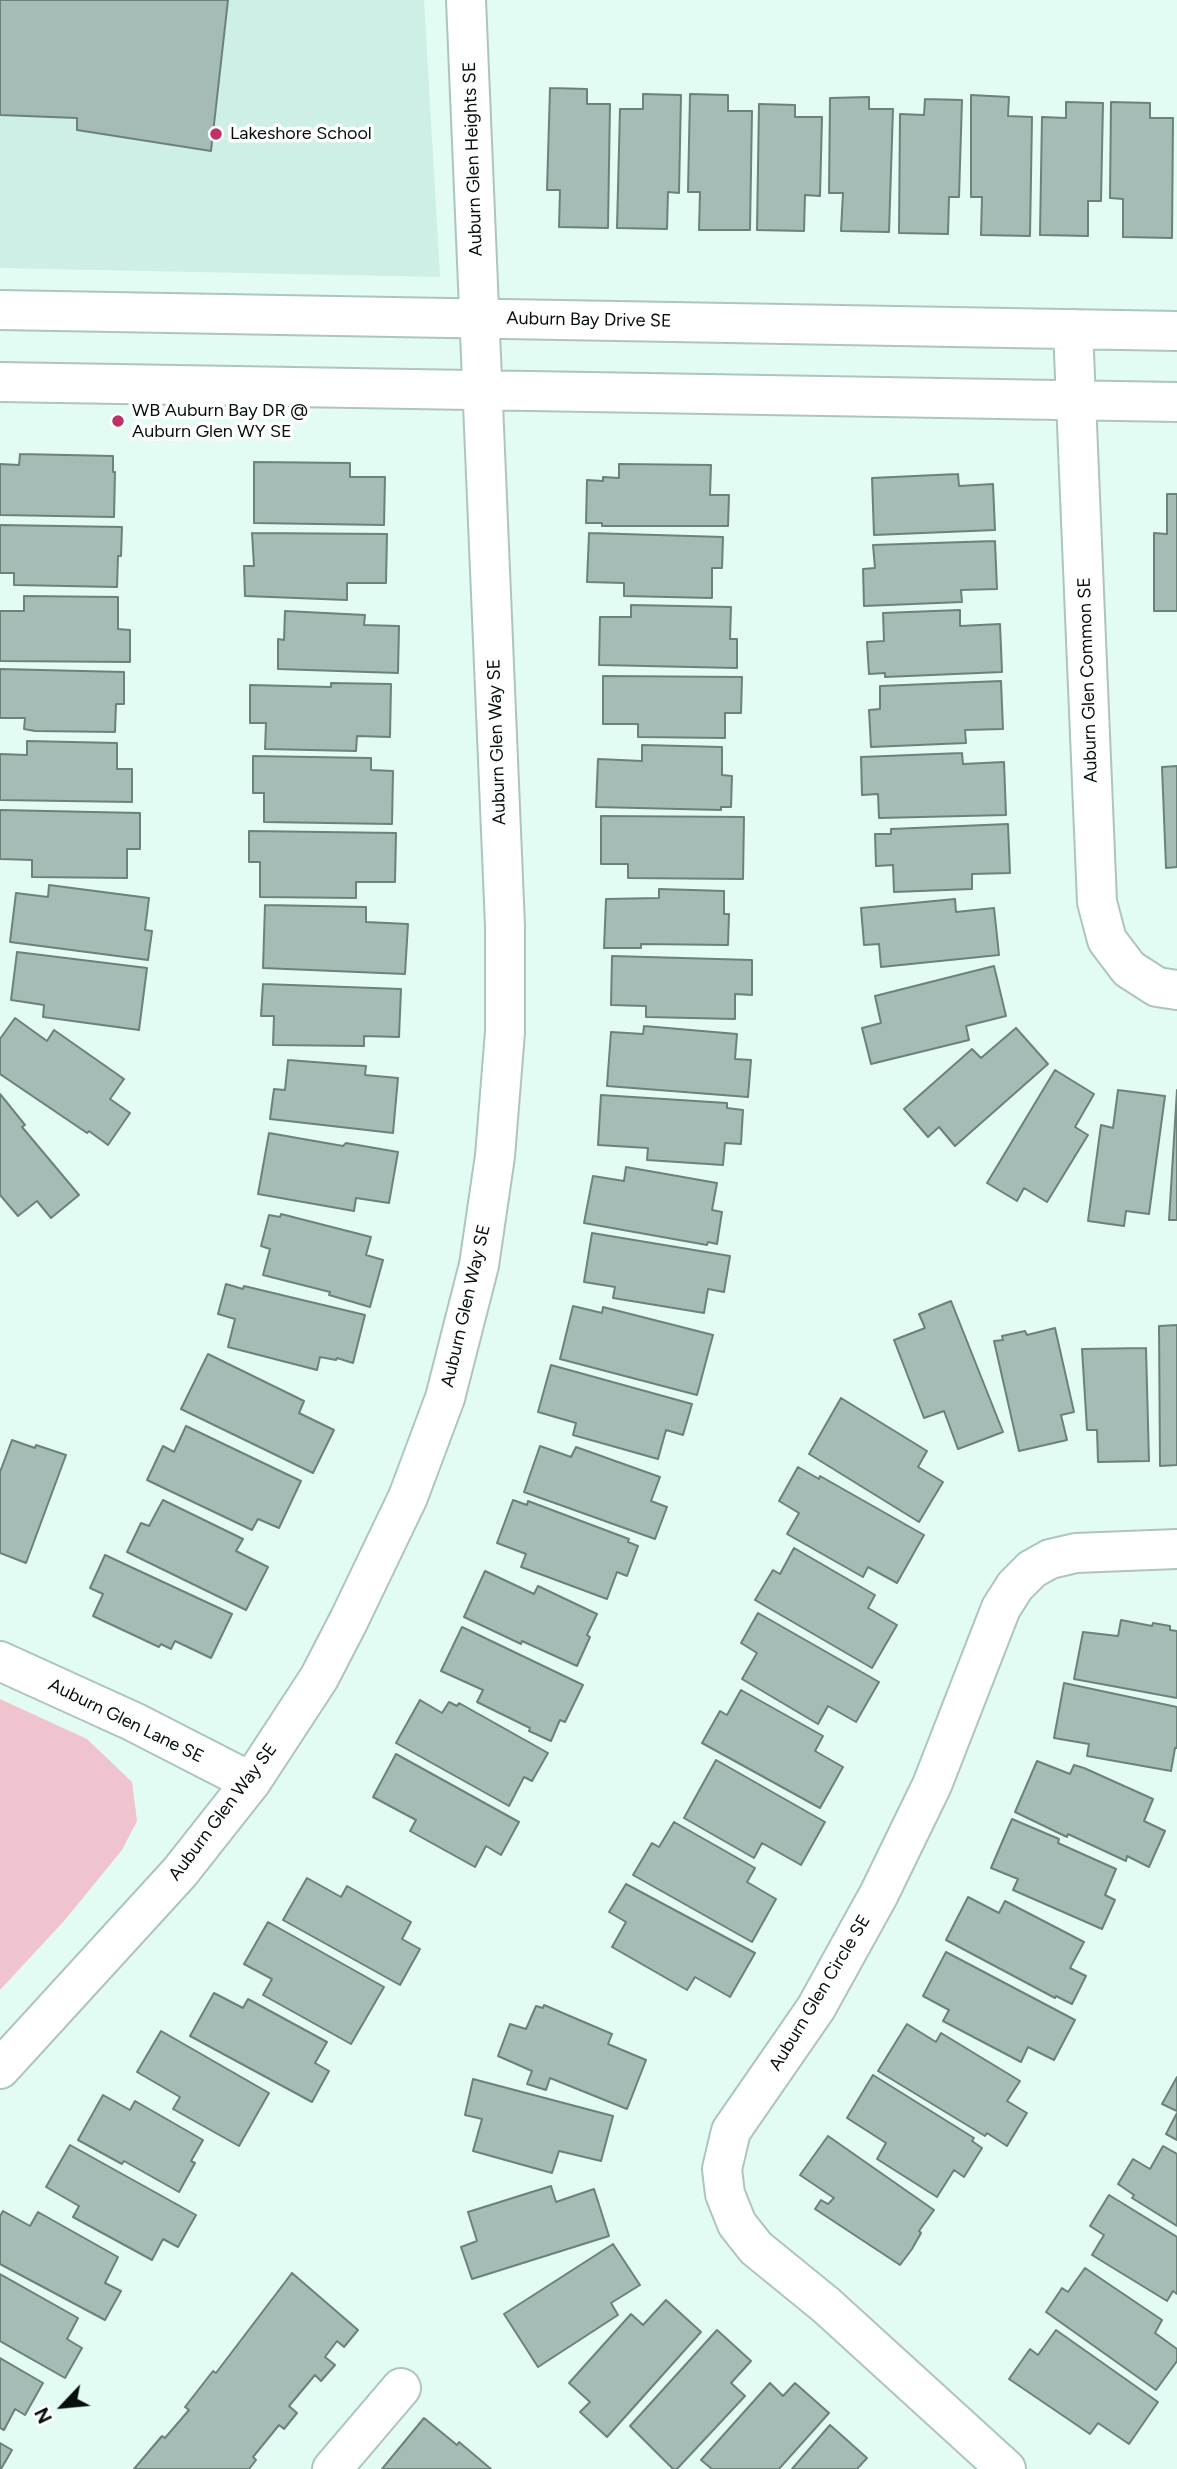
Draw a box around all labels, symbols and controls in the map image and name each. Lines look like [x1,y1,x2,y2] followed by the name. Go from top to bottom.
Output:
[459,61,487,257] street label: Auburn Glen Heights SE
[230,123,372,145] place label: Lakeshore School
[208,126,224,142] marker: Lakeshore School
[506,308,672,332] street label: Auburn Bay Drive SE
[132,400,308,442] place label: WB Auburn Bay DR @ Auburn Glen WY SE
[110,413,126,429] marker: WB Auburn Bay DR @ Auburn Glen WY SE
[1074,577,1102,783] street label: Auburn Glen Common SE
[483,658,511,826] street label: Auburn Glen Way SE
[437,1222,495,1390] street label: Auburn Glen Way SE
[45,1674,207,1768] street label: Auburn Glen Lane SE
[164,1739,282,1885] street label: Auburn Glen Way SE
[765,1911,875,2075] street label: Auburn Glen Circle SE
[28,2371,98,2441] north arrow
[30,2404,57,2427] text: N

